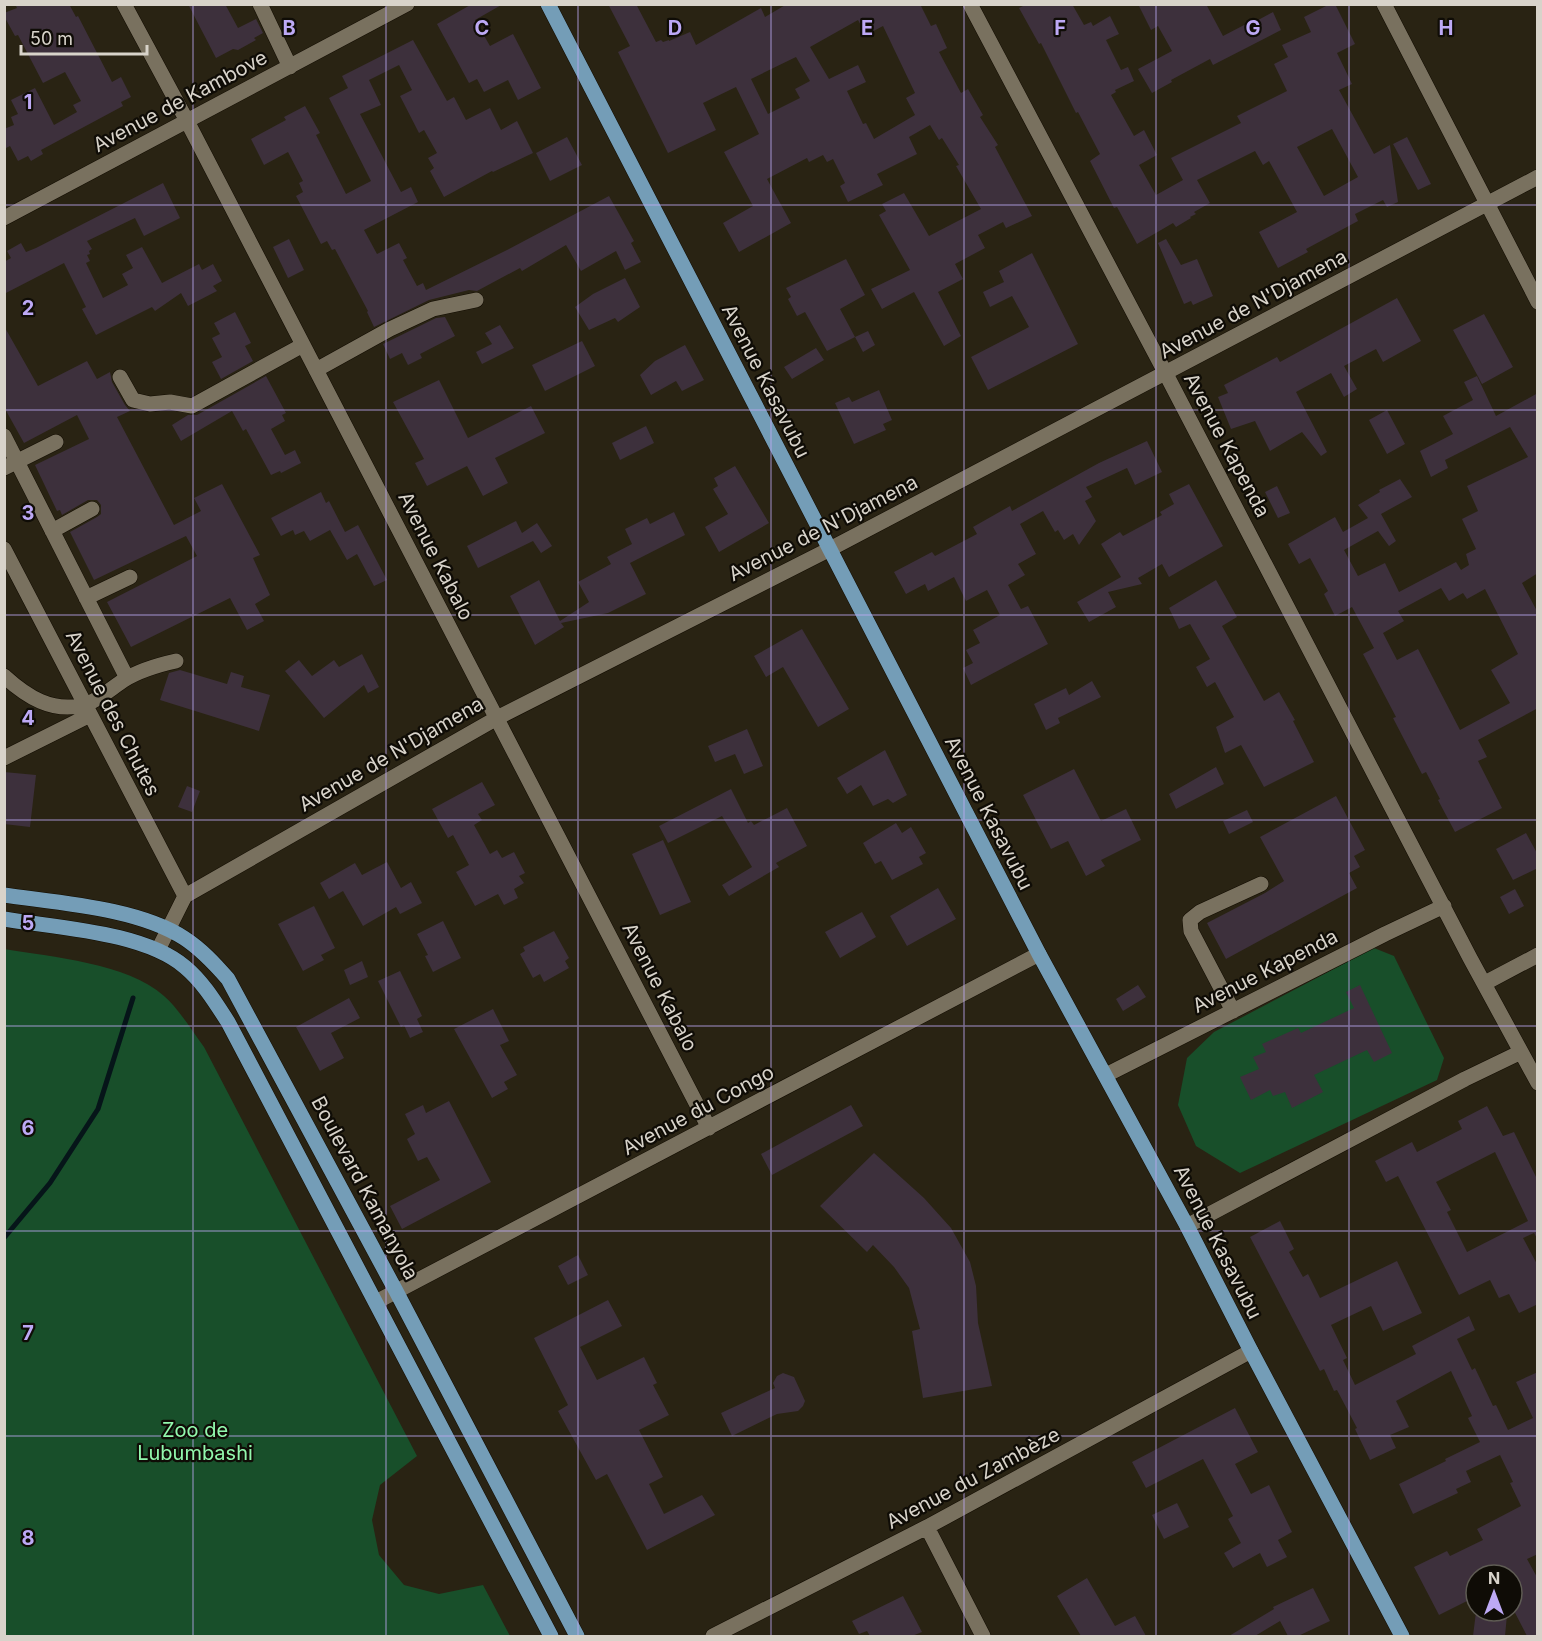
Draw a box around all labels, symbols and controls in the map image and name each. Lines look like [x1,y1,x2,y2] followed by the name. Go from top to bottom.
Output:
[282,16,296,40] text: B
[475,16,489,40] text: C
[668,16,682,40] text: D
[861,16,873,40] text: E
[1054,16,1066,40] text: F
[1245,16,1261,40] text: G
[1439,16,1453,40] text: H
[21,18,147,56] scale bar
[30,28,73,49] text: 50 m
[89,45,271,157] street label: Avenue de Kambove
[24,90,32,114] text: 1
[1155,244,1351,364] street label: Avenue de N'Djamena
[22,296,34,320] text: 2
[717,300,815,462] street label: Avenue Kasavubu
[1179,369,1275,521] street label: Avenue Kapenda
[724,470,922,586] street label: Avenue de N'Djamena
[393,488,479,624] street label: Avenue Kabalo
[22,501,34,525] text: 3
[61,626,165,800] street label: Avenue des Chutes
[294,691,488,817] street label: Avenue de N'Djamena
[21,706,35,730] text: 4
[940,732,1038,894] street label: Avenue Kasavubu
[22,911,34,935] text: 5
[617,919,703,1055] street label: Avenue Kabalo
[1188,924,1342,1018] street label: Avenue Kapenda
[618,1060,778,1160] street label: Avenue du Congo
[306,1092,424,1284] street label: Boulevard Kamanyola
[22,1116,35,1140] text: 6
[1169,1161,1267,1323] street label: Avenue Kasavubu
[22,1321,34,1345] text: 7
[137,1418,253,1465] park label: Zoo de Lubumbashi
[882,1422,1064,1534] street label: Avenue du Zambèze
[21,1526,35,1550] text: 8
[1464,1563,1524,1623] north arrow
[1488,1568,1500,1588] text: N

